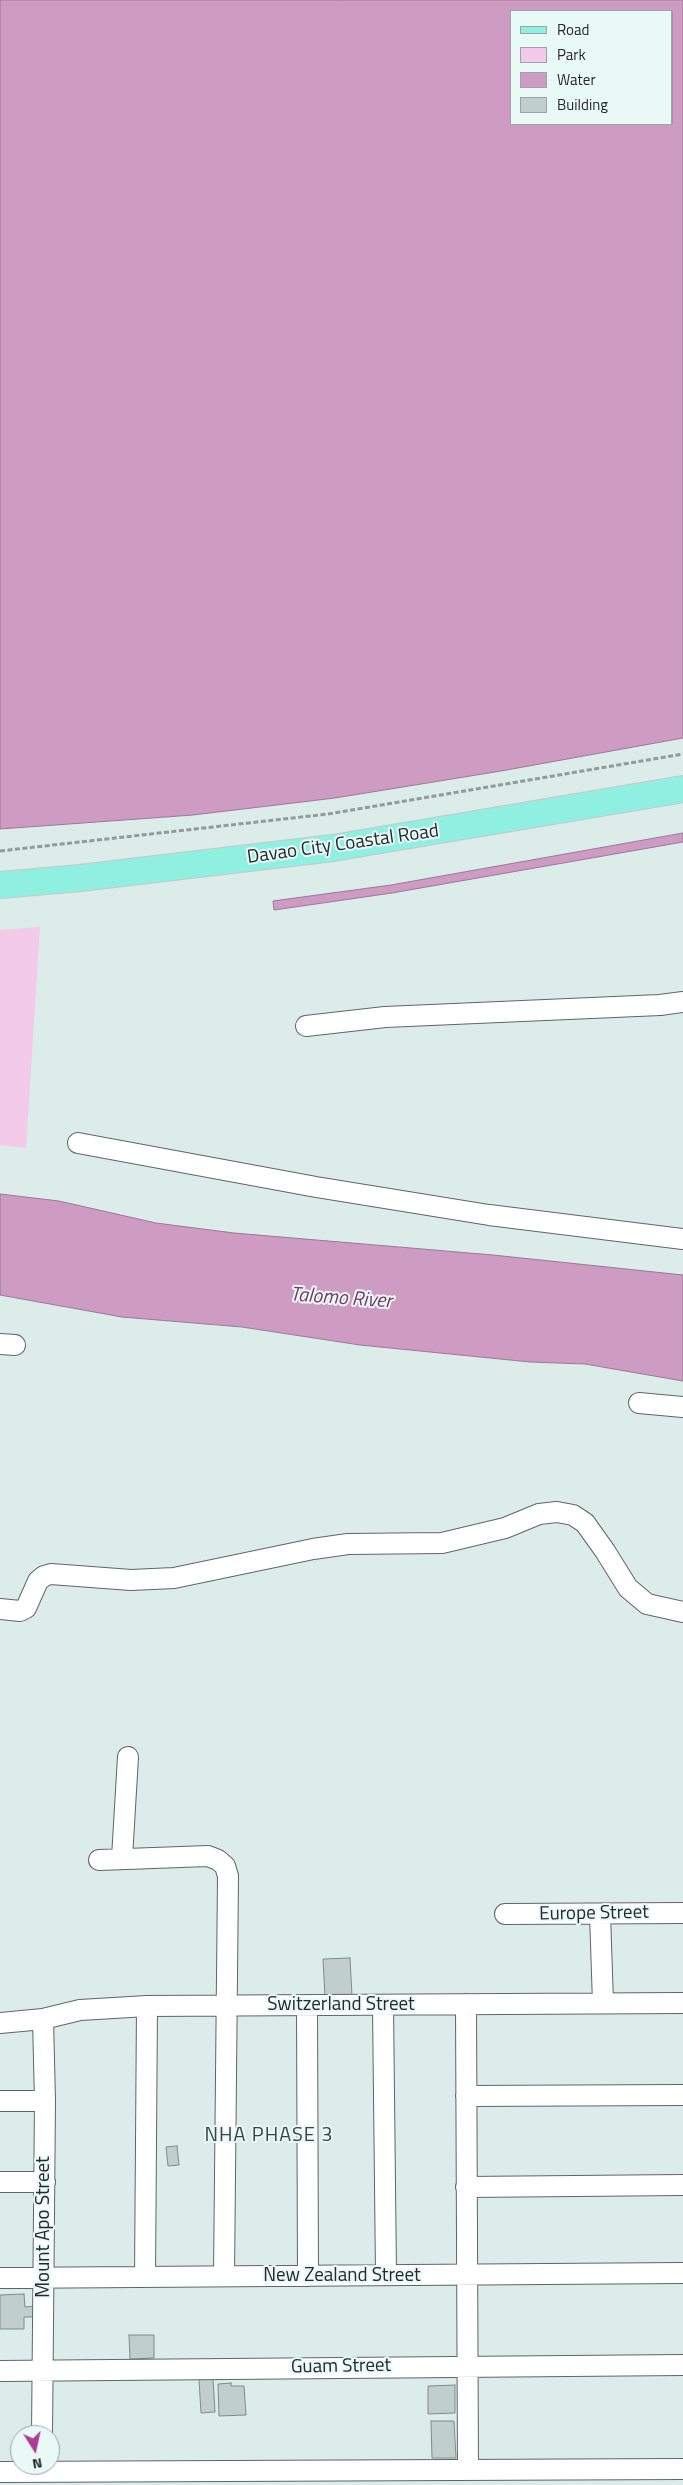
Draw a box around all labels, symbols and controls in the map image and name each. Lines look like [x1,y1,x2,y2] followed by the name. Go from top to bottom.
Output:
[510,10,673,125] legend
[557,18,589,41] text: Road
[557,43,586,66] text: Park
[557,68,596,91] text: Water
[557,93,608,116] text: Building
[246,820,440,870] street label: Davao City Coastal Road
[290,1283,392,1315] water label: Talomo River
[539,1902,649,1926] street label: Europe Street
[267,1994,415,2016] street label: Switzerland Street
[203,2124,335,2148] district label: NHA PHASE 3
[33,2156,55,2298] street label: Mount Apo Street
[263,2265,421,2287] street label: New Zealand Street
[291,2355,391,2379] street label: Guam Street
[10,2425,60,2475] north arrow
[31,2453,44,2475] text: N

